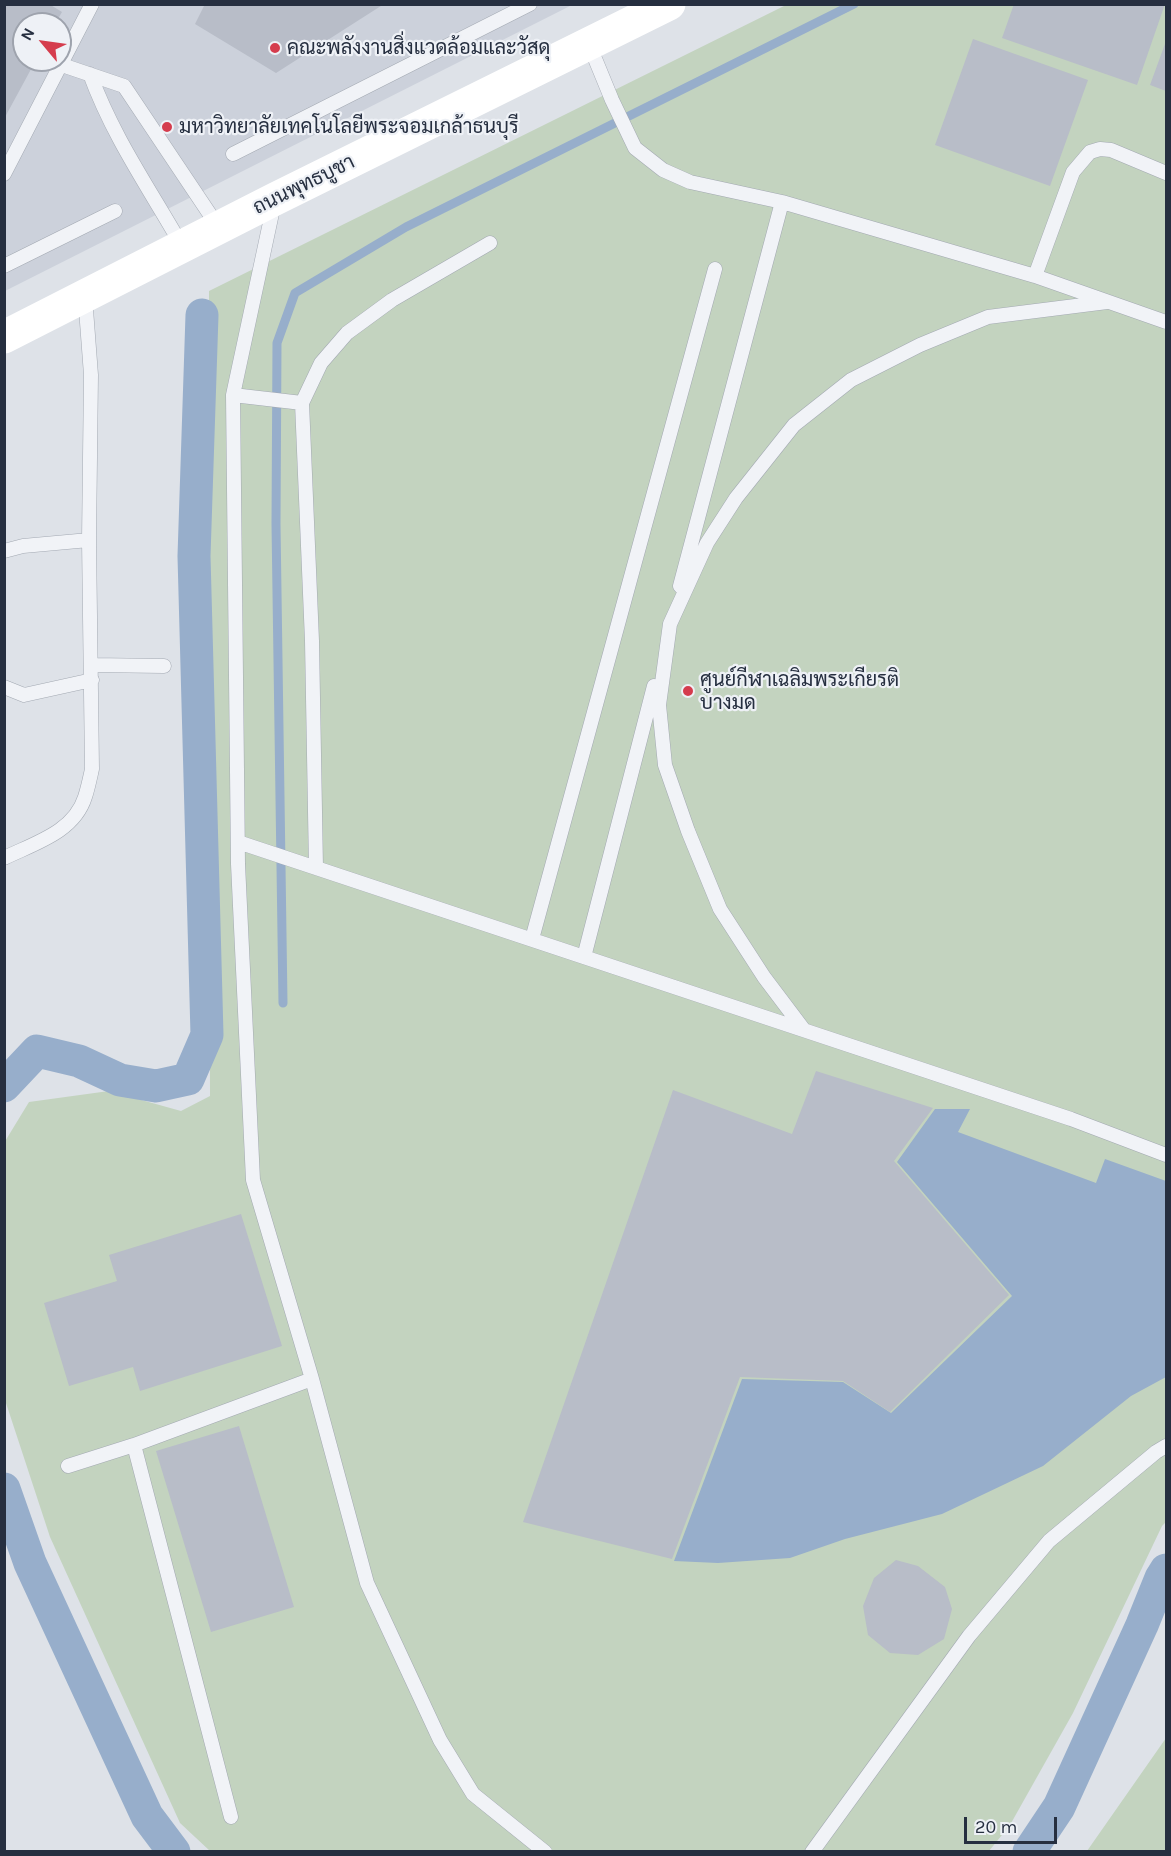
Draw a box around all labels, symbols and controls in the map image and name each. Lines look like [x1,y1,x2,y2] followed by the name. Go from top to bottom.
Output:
[12,12,72,72] north arrow
[16,24,39,44] text: N
[287,36,550,60] place label: คณะพลังงานสิ่งแวดล้อมและวัสดุ
[268,41,282,55] marker: คณะพลังงานสิ่งแวดล้อมและวัสดุ
[179,115,519,139] place label: มหาวิทยาลัยเทคโนโลยีพระจอมเกล้าธนบุรี
[160,120,174,134] marker: มหาวิทยาลัยเทคโนโลยีพระจอมเกล้าธนบุรี
[249,150,359,220] street label: ถนนพุทธบูชา
[700,668,899,715] place label: ศูนย์กีฬาเฉลิมพระเกียรติ บางมด
[681,684,695,698] marker: ศูนย์กีฬาเฉลิมพระเกียรติ บางมด
[967,1805,1060,1843] scale bar
[975,1816,1017,1838] text: 20 m

